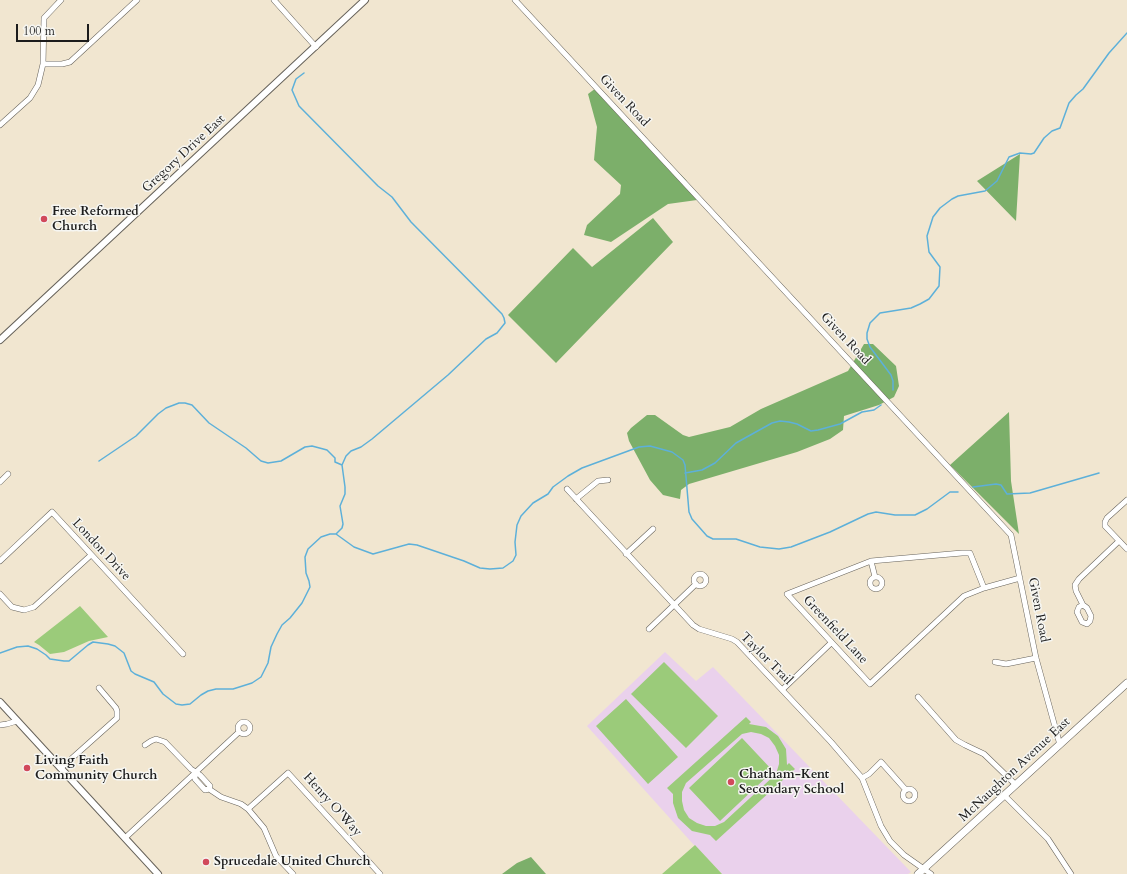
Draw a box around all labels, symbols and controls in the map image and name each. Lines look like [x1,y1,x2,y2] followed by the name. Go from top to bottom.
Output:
[18,16,91,42] scale bar
[23,23,55,39] text: 100 m
[596,72,652,130] street label: Given Road
[139,112,229,196] street label: Gregory Drive East
[52,204,139,235] place label: Free Reformed Church
[39,214,49,224] marker: Free Reformed Church
[817,310,873,368] street label: Given Road
[69,516,133,584] street label: London Drive
[1024,576,1052,644] street label: Given Road
[799,593,871,667] street label: Greenfield Lane
[737,630,795,688] street label: Taylor Trail
[956,714,1074,826] street label: McNaughton Avenue East
[35,753,157,784] place label: Living Faith Community Church
[22,763,32,773] marker: Living Faith Community Church
[739,767,844,798] place label: Chatham-Kent Secondary School
[299,770,365,840] street label: Henry O'Way
[726,777,736,787] marker: Chatham-Kent Secondary School
[214,854,370,870] place label: Sprucedale United Church
[201,857,211,867] marker: Sprucedale United Church

